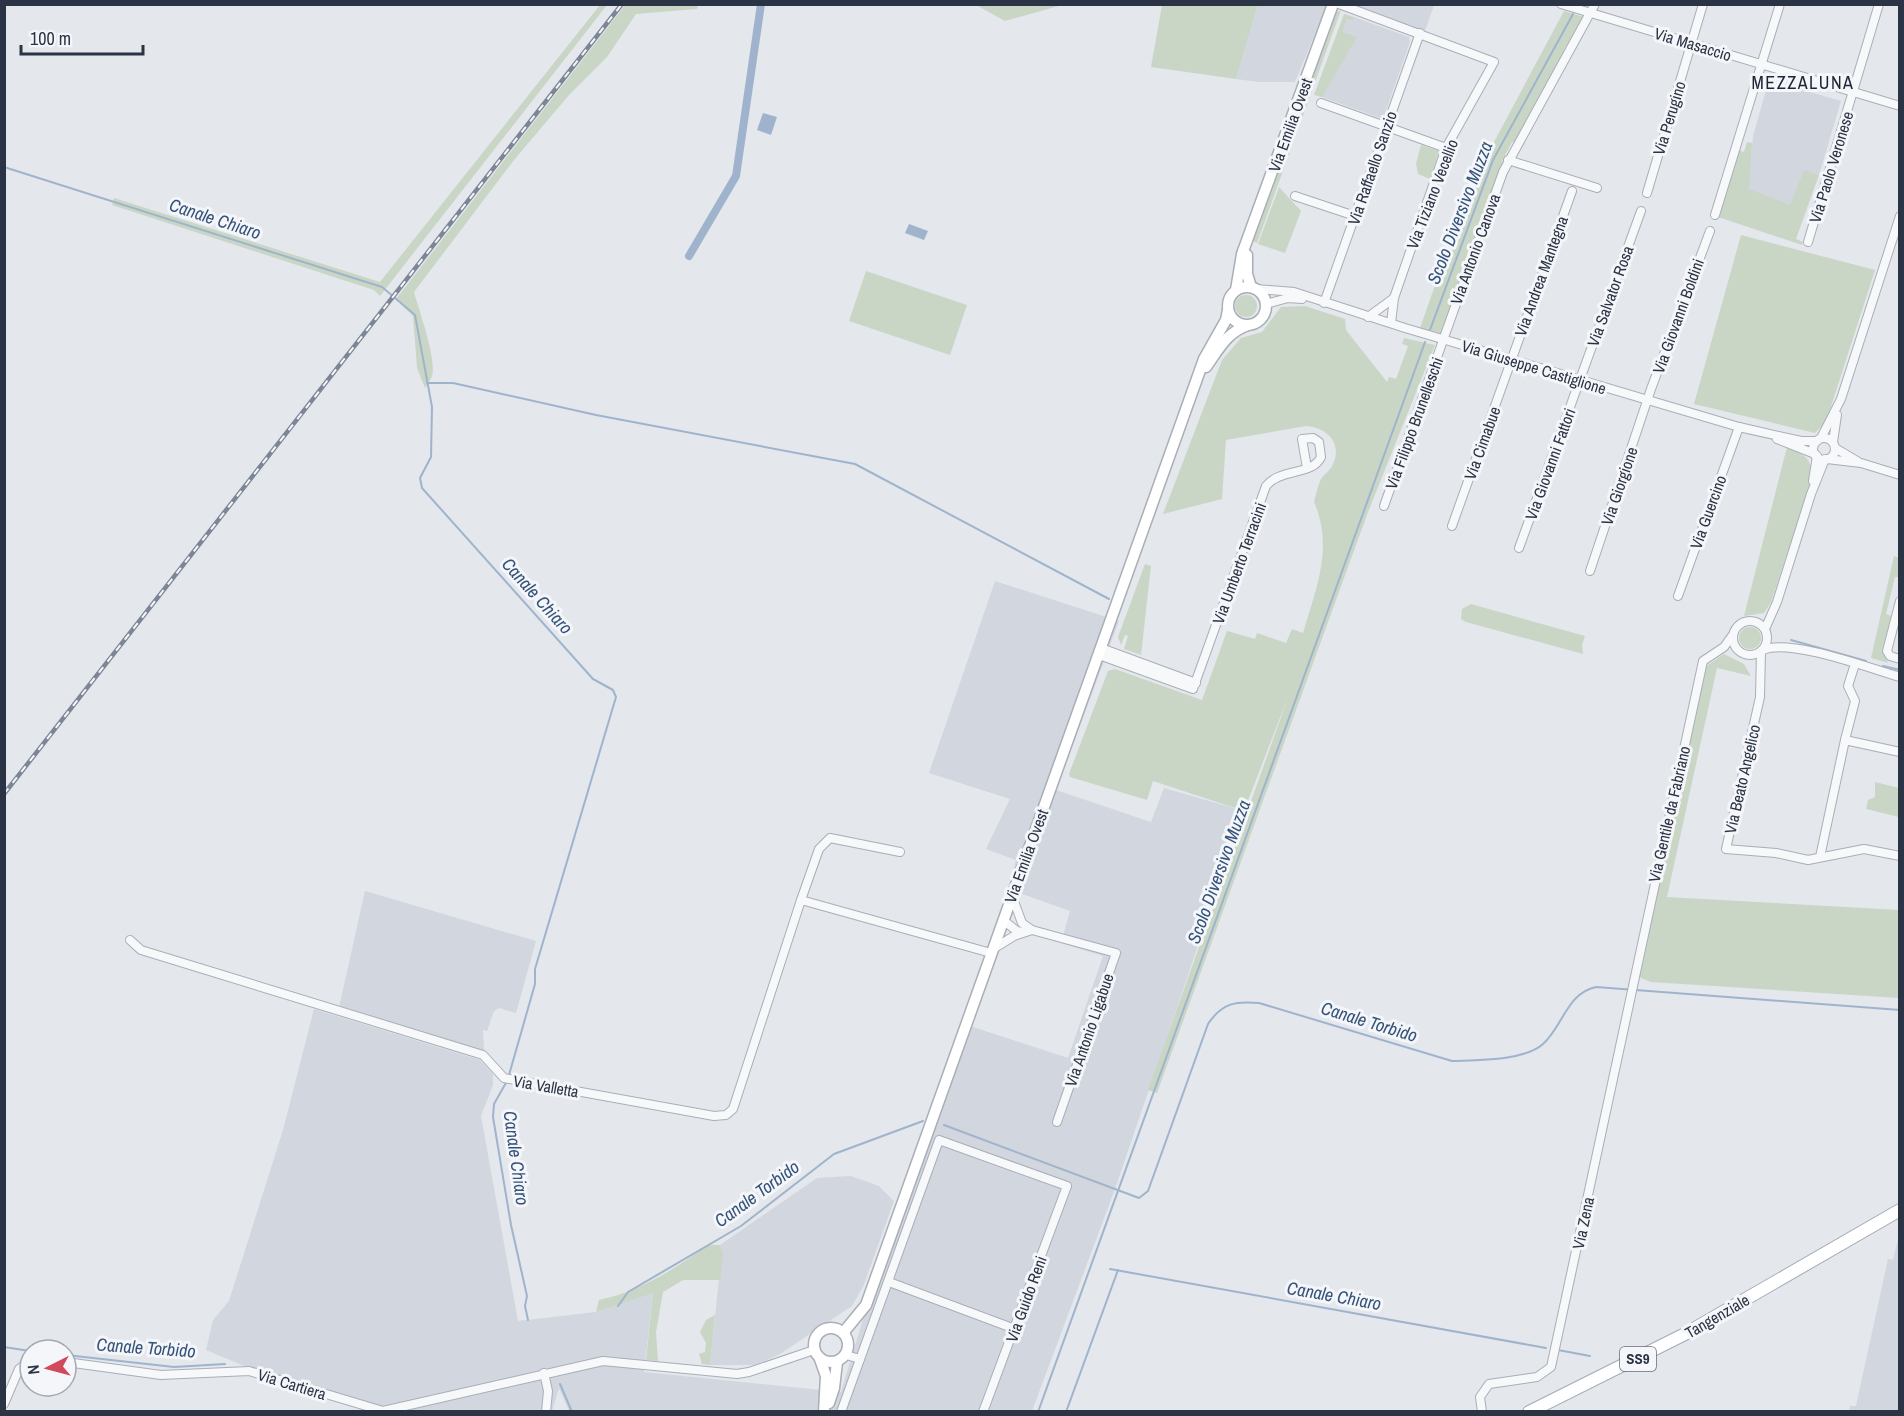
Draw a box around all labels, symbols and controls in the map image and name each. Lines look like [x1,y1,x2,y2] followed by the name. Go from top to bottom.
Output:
[21,18,142,56] scale bar
[1652,22,1734,66] street label: Via Masaccio
[30,26,71,51] text: 100 m
[1752,70,1854,95] district label: MEZZALUNA
[1263,75,1317,175] street label: Via Emilia Ovest
[1647,78,1691,158] street label: Via Perugino
[1342,108,1402,228] street label: Via Raffaello Sanzio
[1804,108,1858,226] street label: Via Paolo Veronese
[1401,136,1463,252] street label: Via Tiziano Vecellio
[1421,138,1498,288] water label: Scolo Diversivo Muzza
[1445,190,1505,307] street label: Via Antonio Canova
[166,192,264,245] water label: Canale Chiaro
[1509,212,1573,339] street label: Via Andrea Mantegna
[1582,242,1639,349] street label: Via Salvator Rosa
[1647,255,1709,377] street label: Via Giovanni Boldini
[1459,335,1609,399] street label: Via Giuseppe Castiglione
[1380,354,1448,492] street label: Via Filippo Brunelleschi
[1459,403,1505,483] street label: Via Cimabue
[1520,405,1580,523] street label: Via Giovanni Fattori
[1595,444,1643,528] street label: Via Giorgione
[1684,472,1732,552] street label: Via Guercino
[1207,499,1271,627] street label: Via Umberto Terracini
[496,552,579,639] water label: Canale Chiaro
[1719,722,1765,836] street label: Via Beato Angelico
[1643,744,1695,884] street label: Via Gentile da Fabriano
[1181,797,1256,947] water label: Scolo Diversivo Muzza
[999,806,1053,906] street label: Via Emilia Ovest
[1059,970,1119,1090] street label: Via Antonio Ligabue
[1318,995,1420,1048] water label: Canale Torbido
[512,1069,581,1103] street label: Via Valletta
[497,1109,535,1207] water label: Canale Chiaro
[709,1154,804,1233] water label: Canale Torbido
[1567,1194,1599,1251] street label: Via Zena
[1000,1253,1052,1345] street label: Via Guido Reni
[1285,1275,1383,1316] water label: Canale Chiaro
[1681,1289,1753,1343] street label: Tangenziale
[96,1332,196,1363] water label: Canale Torbido
[18,1338,78,1398] north arrow
[1620,1347,1656,1371] road number: SS9
[255,1363,330,1405] street label: Via Cartiera
[22,1364,45,1375] text: N

